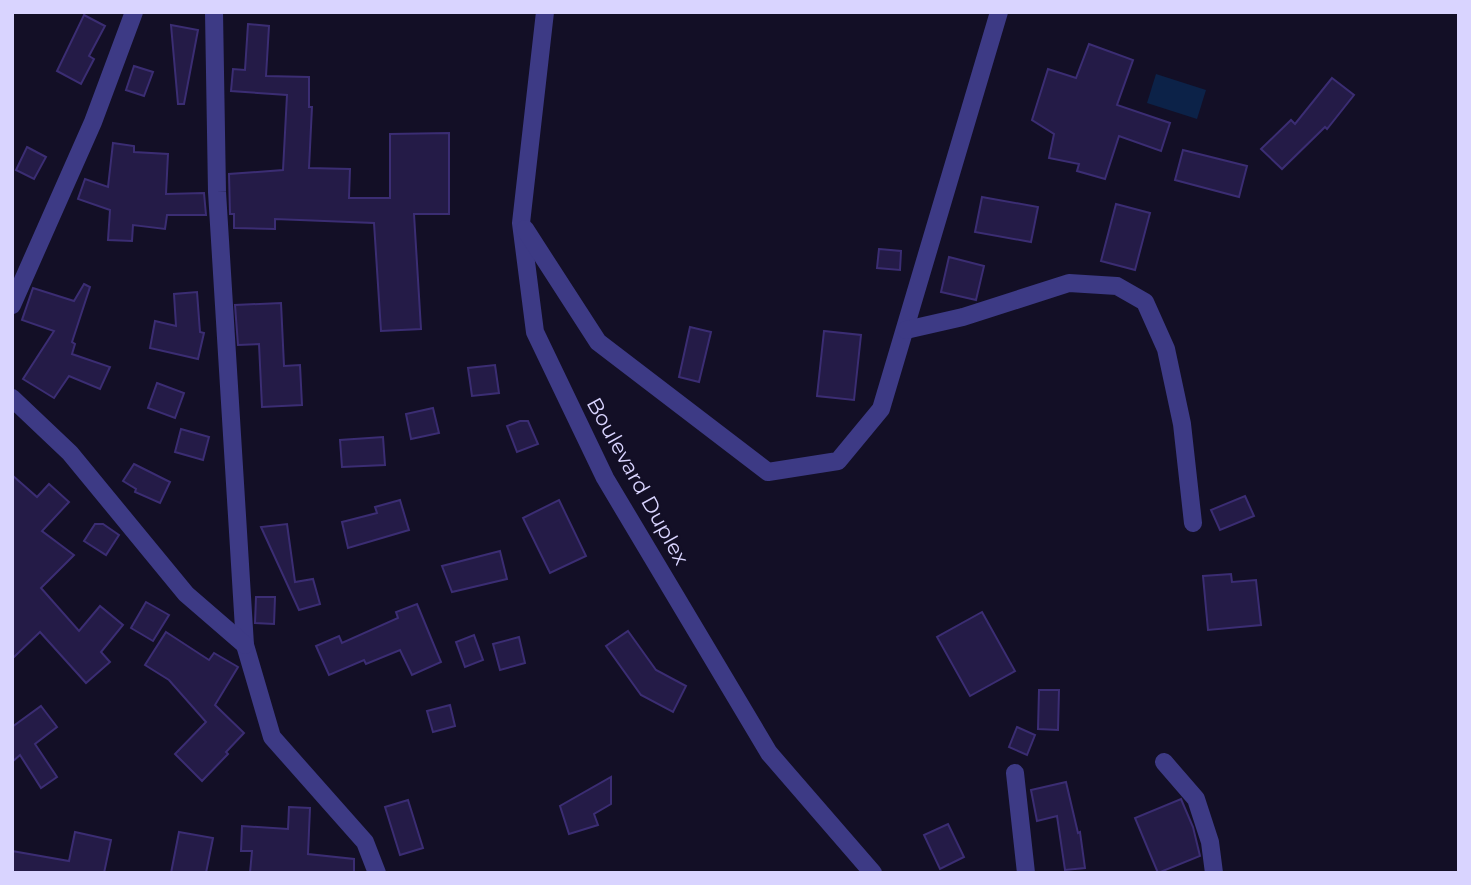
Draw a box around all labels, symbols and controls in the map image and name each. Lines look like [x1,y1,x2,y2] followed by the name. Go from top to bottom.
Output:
[582,393,694,569] street label: Boulevard Duplex

